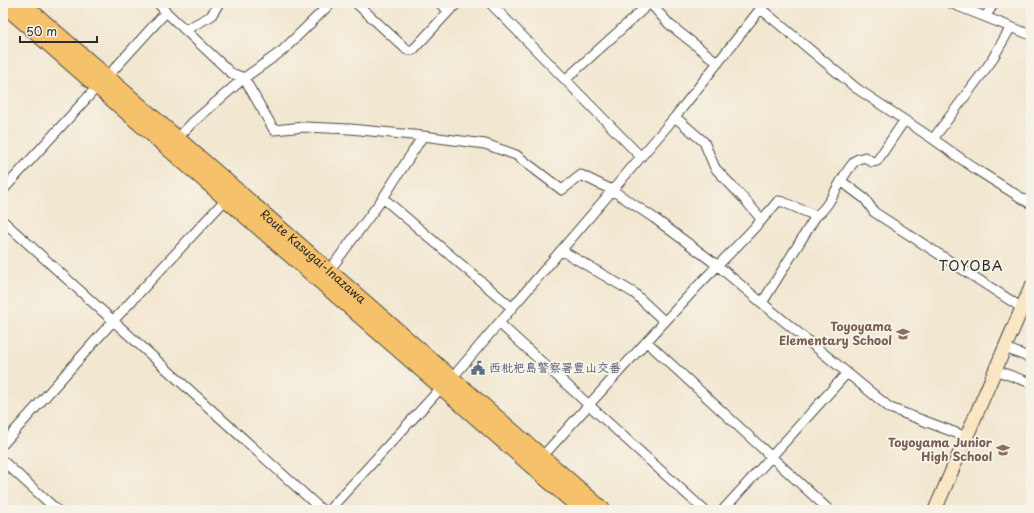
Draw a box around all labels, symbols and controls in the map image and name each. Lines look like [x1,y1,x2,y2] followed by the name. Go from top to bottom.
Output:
[20,18,97,44] scale bar
[26,22,57,40] text: 50 m
[257,205,371,308] street label: Route Kasugai-Inazawa
[938,255,1004,276] district label: TOYOBA
[779,317,893,349] place label: Toyoyama Elementary School
[895,326,911,342] school or university icon: Toyoyama Elementary School
[489,358,621,376] place label: 西枇杷島警察署豊山交番
[470,360,486,376] public building icon: 西枇杷島警察署豊山交番
[888,433,993,465] place label: Toyoyama Junior High School
[995,442,1011,458] school or university icon: Toyoyama Junior High School

